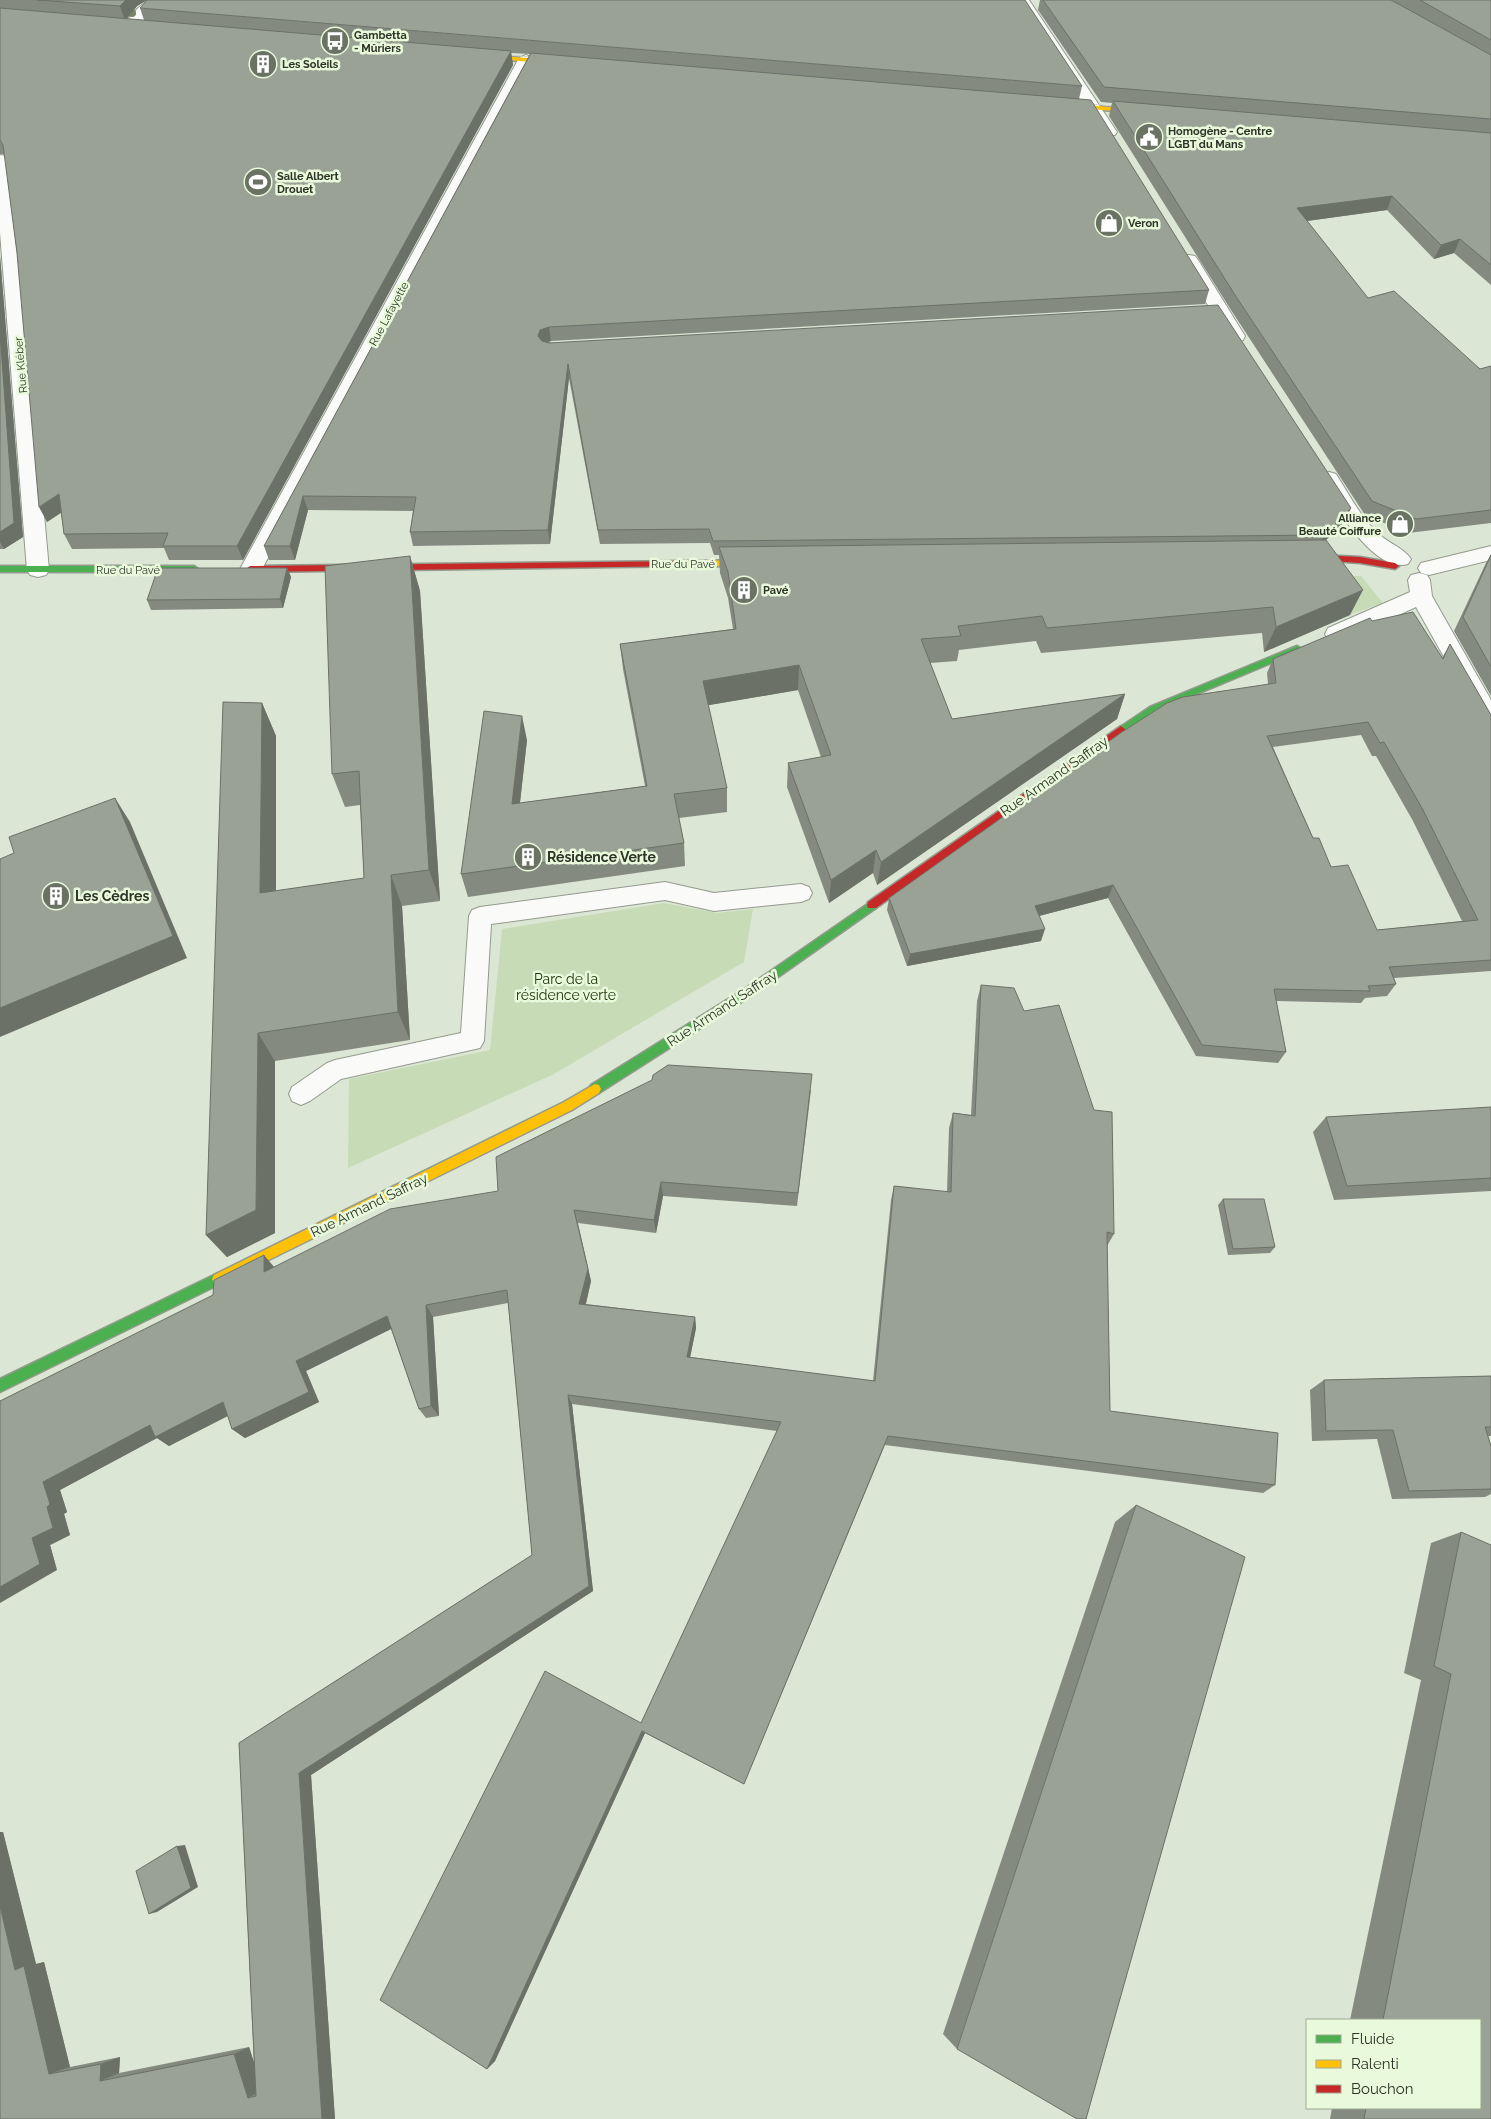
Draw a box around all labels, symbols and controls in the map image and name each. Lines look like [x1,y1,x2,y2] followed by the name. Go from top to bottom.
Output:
[320,26,350,56] bus stop icon: Gambetta - Mûriers
[354,29,407,55] place label: Gambetta - Mûriers
[248,49,278,79] building icon: Les Soleils
[282,58,339,71] place label: Les Soleils
[1134,122,1164,152] public building icon: Homogène - Centre LGBT du Mans
[1168,125,1272,151] place label: Homogène - Centre LGBT du Mans
[243,167,273,197] sports icon: Salle Albert Drouet
[277,170,340,196] place label: Salle Albert Drouet
[1094,208,1124,238] shop icon: Veron
[1128,217,1159,230] place label: Veron
[367,279,412,348] street label: Rue Lafayette
[12,336,30,394] street label: Rue Kléber
[1385,509,1415,539] shop icon: Alliance Beauté Coiffure
[1299,512,1381,538] place label: Alliance Beauté Coiffure
[651,558,715,571] street label: Rue du Pavé
[96,564,160,577] street label: Rue du Pavé
[729,575,759,605] building icon: Pavé
[763,584,789,597] place label: Pavé
[997,732,1111,819] street label: Rue Armand Saffray
[513,842,543,872] building icon: Résidence Verte
[547,849,656,865] place label: Résidence Verte
[41,881,71,911] building icon: Les Cèdres
[75,888,149,904] place label: Les Cèdres
[664,966,780,1050] street label: Rue Armand Saffray
[516,971,616,1003] park label: Parc de la résidence verte
[308,1170,430,1240] street label: Rue Armand Saffray
[1306,2019,1481,2109] legend
[1351,2030,1394,2048] text: Fluide
[1351,2055,1399,2073] text: Ralenti
[1351,2080,1413,2098] text: Bouchon

